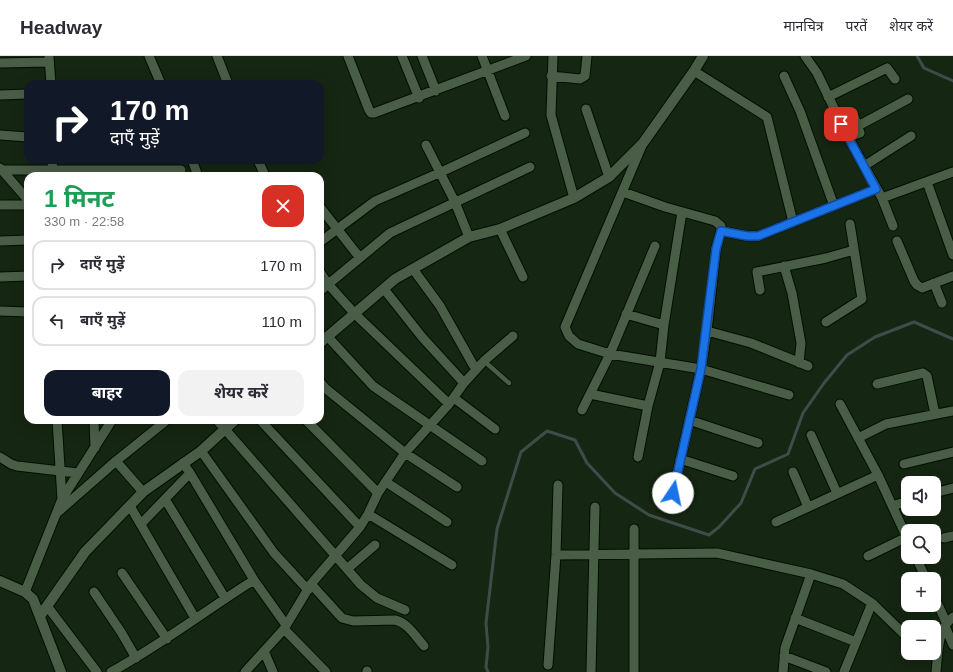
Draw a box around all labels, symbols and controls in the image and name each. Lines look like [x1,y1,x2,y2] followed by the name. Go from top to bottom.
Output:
[20,17,102,38] text: Headway
[784,18,824,34] text: मानचित्र
[846,18,867,34] text: परतें
[889,18,933,34] text: शेयर करें
[110,95,189,126] text: 170 m
[44,96,96,148] icon: right
[824,107,858,141] pin
[830,113,852,135] icon: arrive
[110,128,160,148] text: दाएँ मुड़ें
[44,185,114,212] text: 1 मिनट
[262,185,304,227] button: close
[44,214,124,229] text: 330 m · 22:58
[46,254,68,276] icon: right
[80,255,124,272] text: दाएँ मुड़ें
[260,257,302,274] text: 170 m
[46,310,68,332] icon: left
[80,311,125,328] text: बाएँ मुड़ें
[261,313,302,330] text: 110 m
[44,370,170,416] button: बाहर
[178,370,304,416] button: शेयर करें
[652,472,694,514] position arrow
[901,476,941,660] map controls
[901,476,941,516] button: sound
[901,524,941,564] button: search
[901,572,941,612] button: +
[901,620,941,660] button: −

